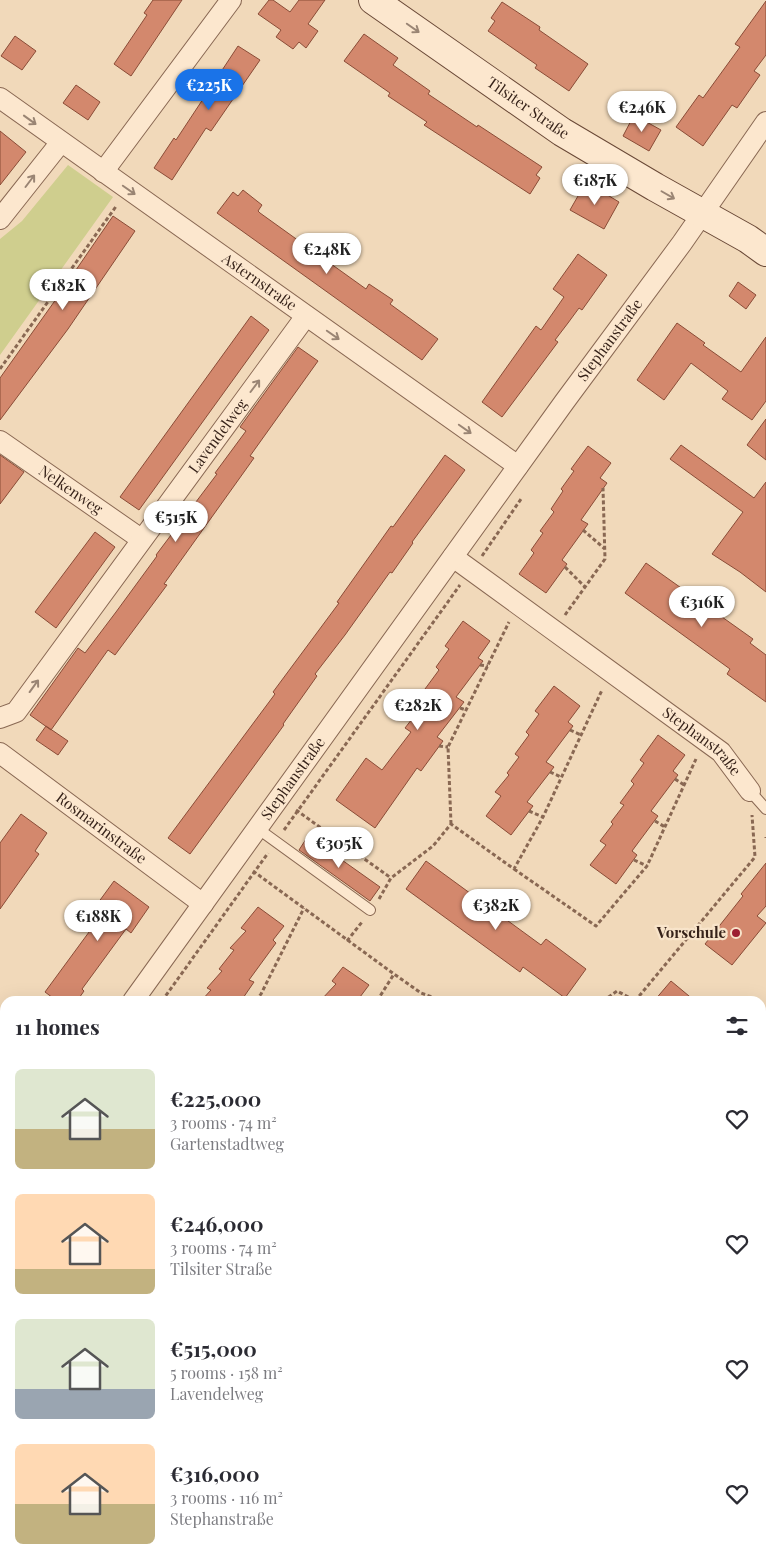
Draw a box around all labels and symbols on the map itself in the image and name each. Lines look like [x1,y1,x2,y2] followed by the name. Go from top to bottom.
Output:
[406,23,420,33] one-way arrow
[174,68,244,111] pin: €225K
[483,72,573,143] street label: Tilsiter Straße
[607,90,677,133] pin: €246K
[23,115,37,125] one-way arrow
[560,164,630,206] pin: €187K
[25,175,36,188] one-way arrow
[122,185,136,195] one-way arrow
[661,190,675,200] one-way arrow
[292,232,362,275] pin: €248K
[218,247,301,315] street label: Asternstraße
[28,268,98,311] pin: €182K
[572,294,646,385] street label: Stephanstraße
[326,329,339,340] one-way arrow
[249,380,260,393] one-way arrow
[183,394,251,477] street label: Lavendelweg
[458,424,472,434] one-way arrow
[35,460,107,518] street label: Nelkenweg
[141,500,211,543] pin: €515K
[667,586,737,628] pin: €316K
[29,680,40,693] one-way arrow
[383,688,453,731] pin: €282K
[659,702,746,779] street label: Stephanstraße
[256,733,329,823] street label: Stephanstraße
[52,787,151,868] street label: Rosmarinstraße
[304,826,374,869] pin: €305K
[461,888,531,931] pin: €382K
[63,900,133,942] pin: €188K
[656,922,726,942] place label: Vorschule
[730,927,742,939] marker: Vorschule

